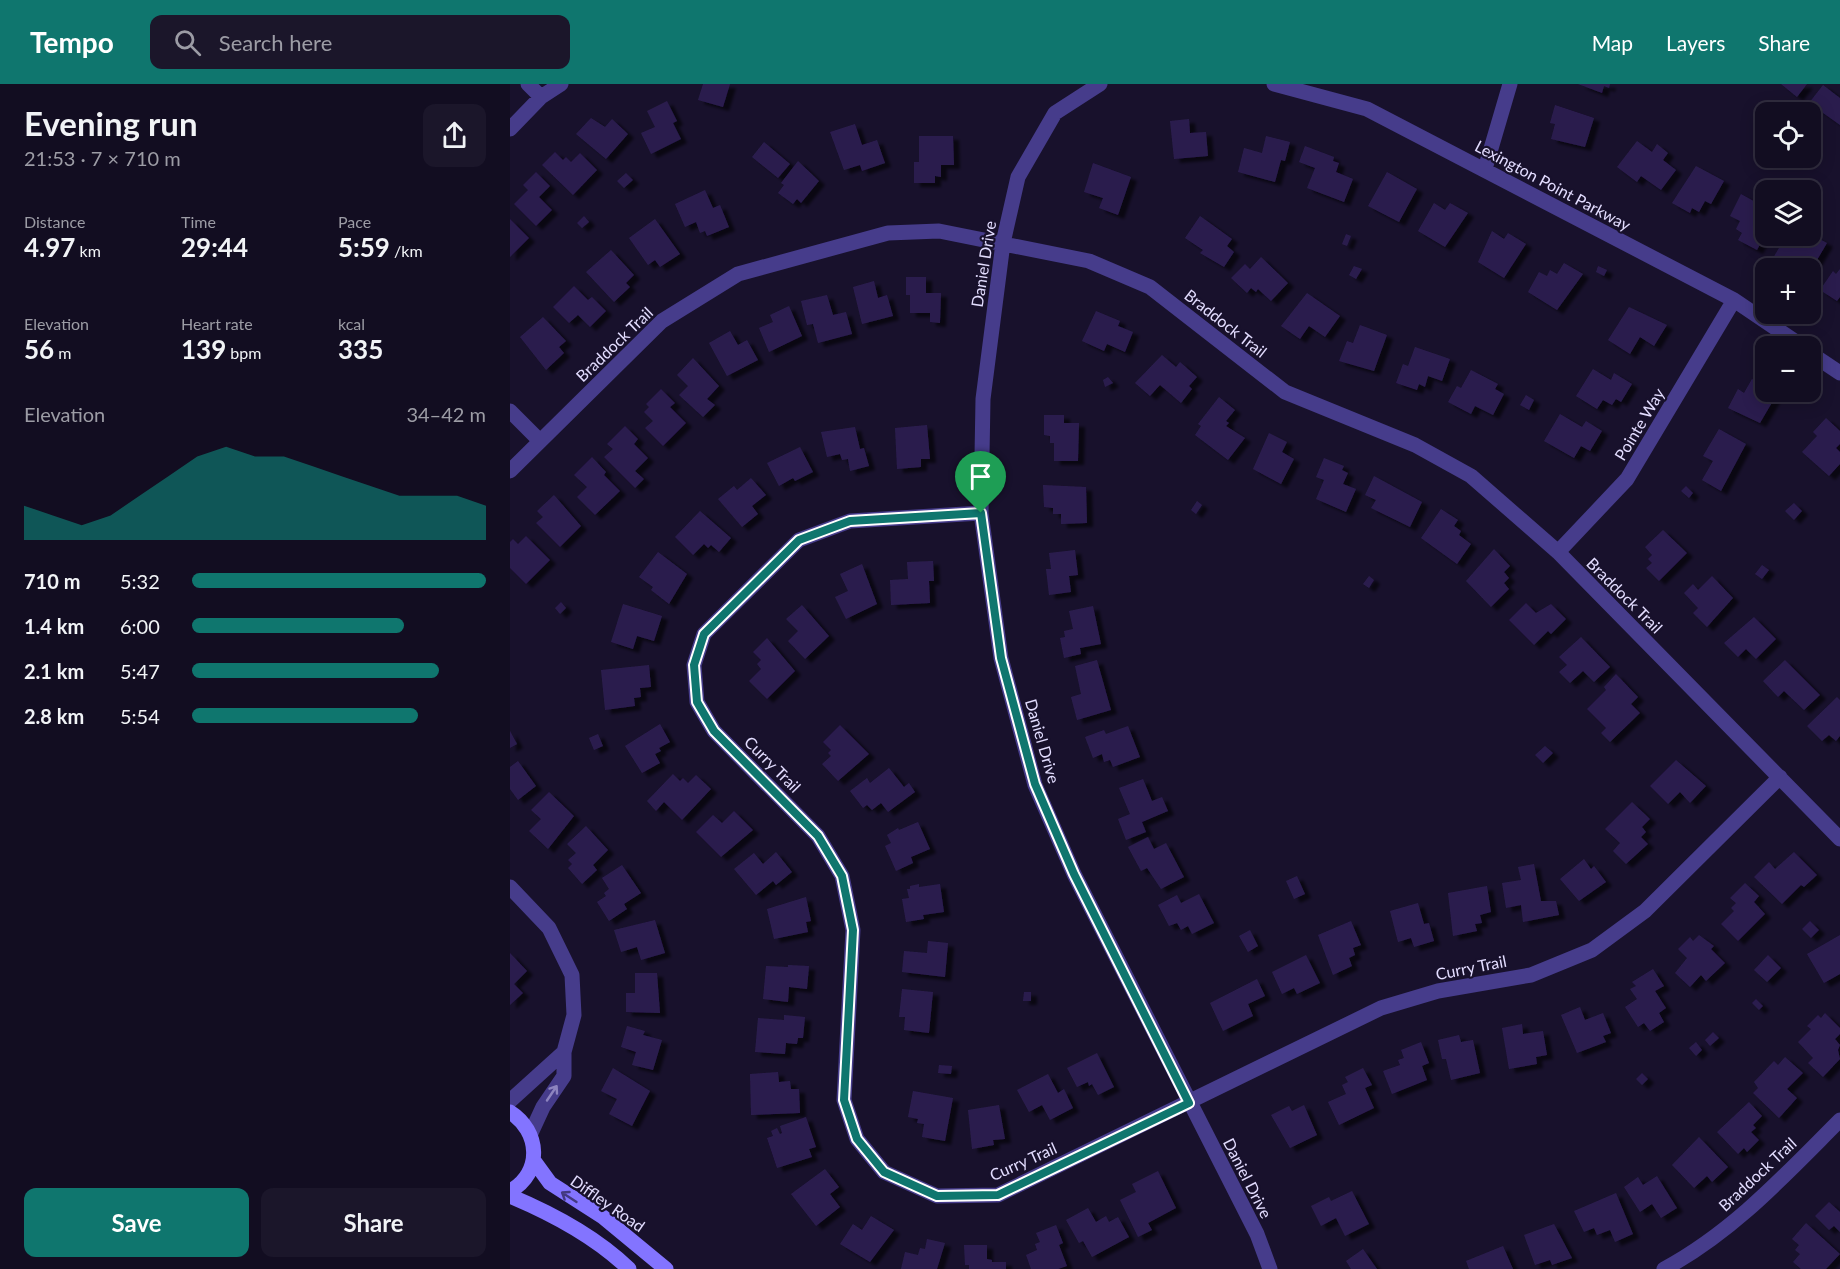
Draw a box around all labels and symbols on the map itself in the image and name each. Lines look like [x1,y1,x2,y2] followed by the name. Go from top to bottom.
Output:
[1472,136,1635,234] street label: Lexington Point Parkway
[967,219,999,309] street label: Daniel Drive
[1181,285,1271,361] street label: Braddock Trail
[572,303,656,385] street label: Braddock Trail
[1610,384,1668,463] street label: Pointe Way
[955,451,1006,513] pin
[1583,553,1667,637] street label: Braddock Trail
[1022,696,1064,786] street label: Daniel Drive
[741,732,805,796] street label: Curry Trail
[1434,951,1508,983] street label: Curry Trail
[546,1086,558,1102] one-way arrow
[1714,1133,1800,1215] street label: Braddock Trail
[1220,1135,1276,1221] street label: Daniel Drive
[986,1138,1060,1184] street label: Curry Trail
[567,1171,649,1235] street label: Diffley Road
[561,1191,578,1203] one-way arrow

